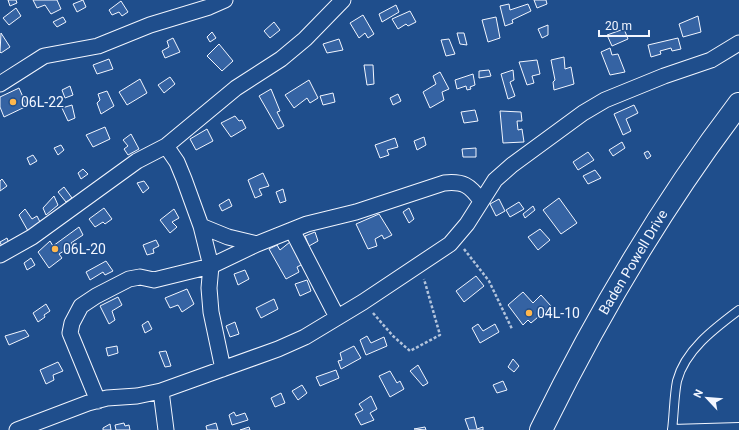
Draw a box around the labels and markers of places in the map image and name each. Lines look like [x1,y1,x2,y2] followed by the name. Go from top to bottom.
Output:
[21,94,64,110] place label: 06L-22
[8,97,18,107] marker: 06L-22
[63,241,106,257] place label: 06L-20
[50,244,60,254] marker: 06L-20
[537,305,580,321] place label: 04L-10
[524,308,534,318] marker: 04L-10

